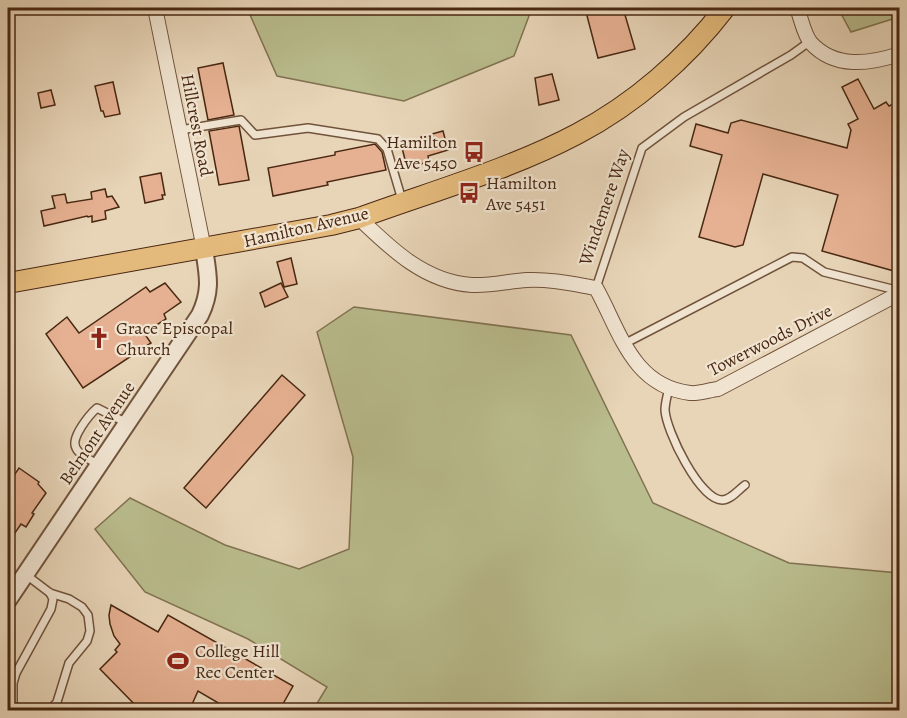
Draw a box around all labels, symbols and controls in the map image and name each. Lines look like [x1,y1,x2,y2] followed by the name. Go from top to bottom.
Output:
[175,72,219,179] street label: Hillcrest Road
[386,130,457,175] place label: Hamilton Ave 5450
[462,140,486,164] bus stop icon: Hamilton Ave 5450
[573,145,635,269] street label: Windemere Way
[485,171,557,216] place label: Hamilton Ave 5451
[457,181,481,205] bus stop icon: Hamilton Ave 5451
[241,201,371,253] street label: Hamilton Avenue
[704,298,836,382] street label: Towerwoods Drive
[116,316,233,361] place label: Grace Episcopal Church
[87,326,111,350] church icon: Grace Episcopal Church
[54,377,140,489] street label: Belmont Avenue
[195,639,280,684] place label: College Hill Rec Center
[166,649,190,673] sports icon: College Hill Rec Center

